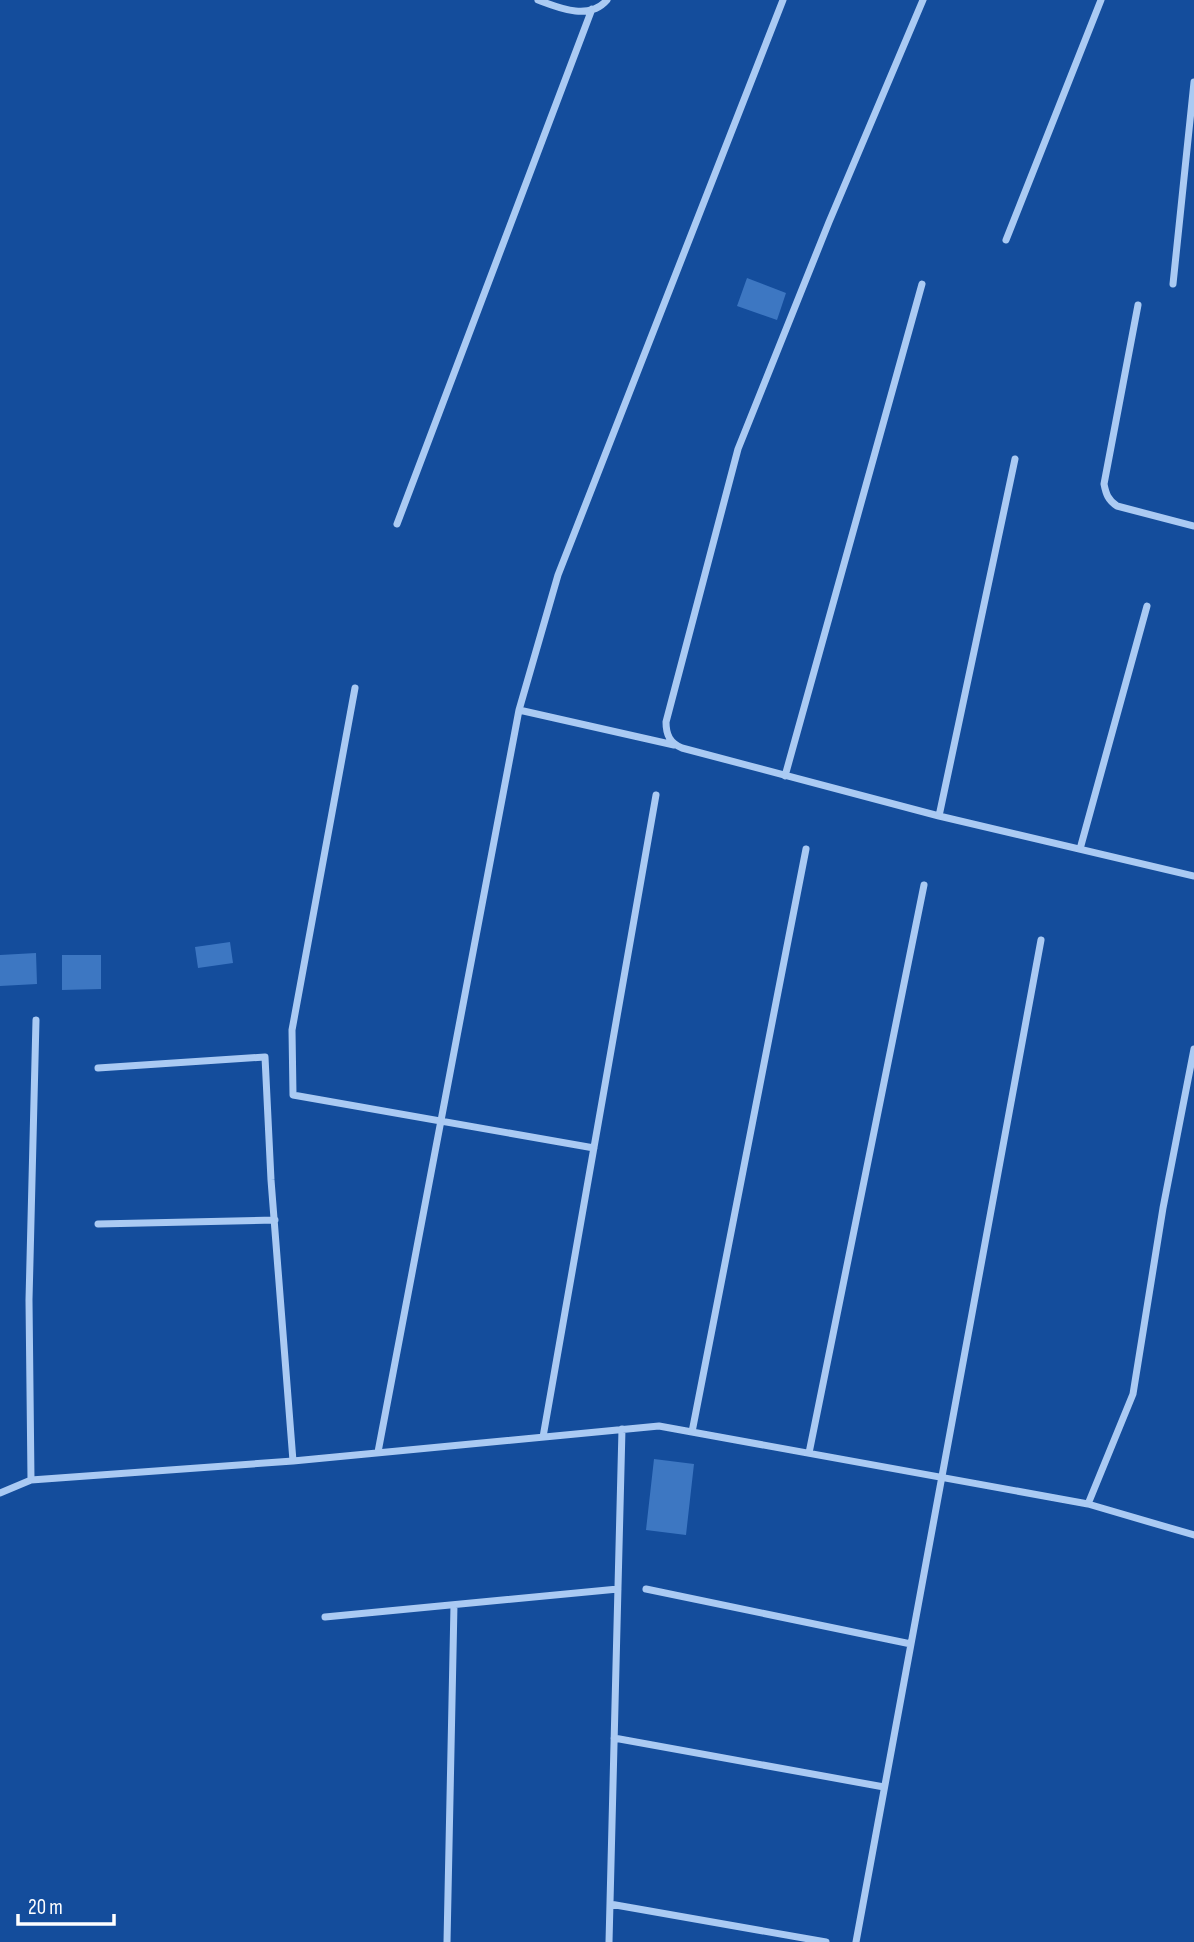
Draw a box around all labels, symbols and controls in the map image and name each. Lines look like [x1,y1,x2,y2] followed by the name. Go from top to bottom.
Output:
[18,1882,114,1926] scale bar
[28,1895,63,1920] text: 20 m

